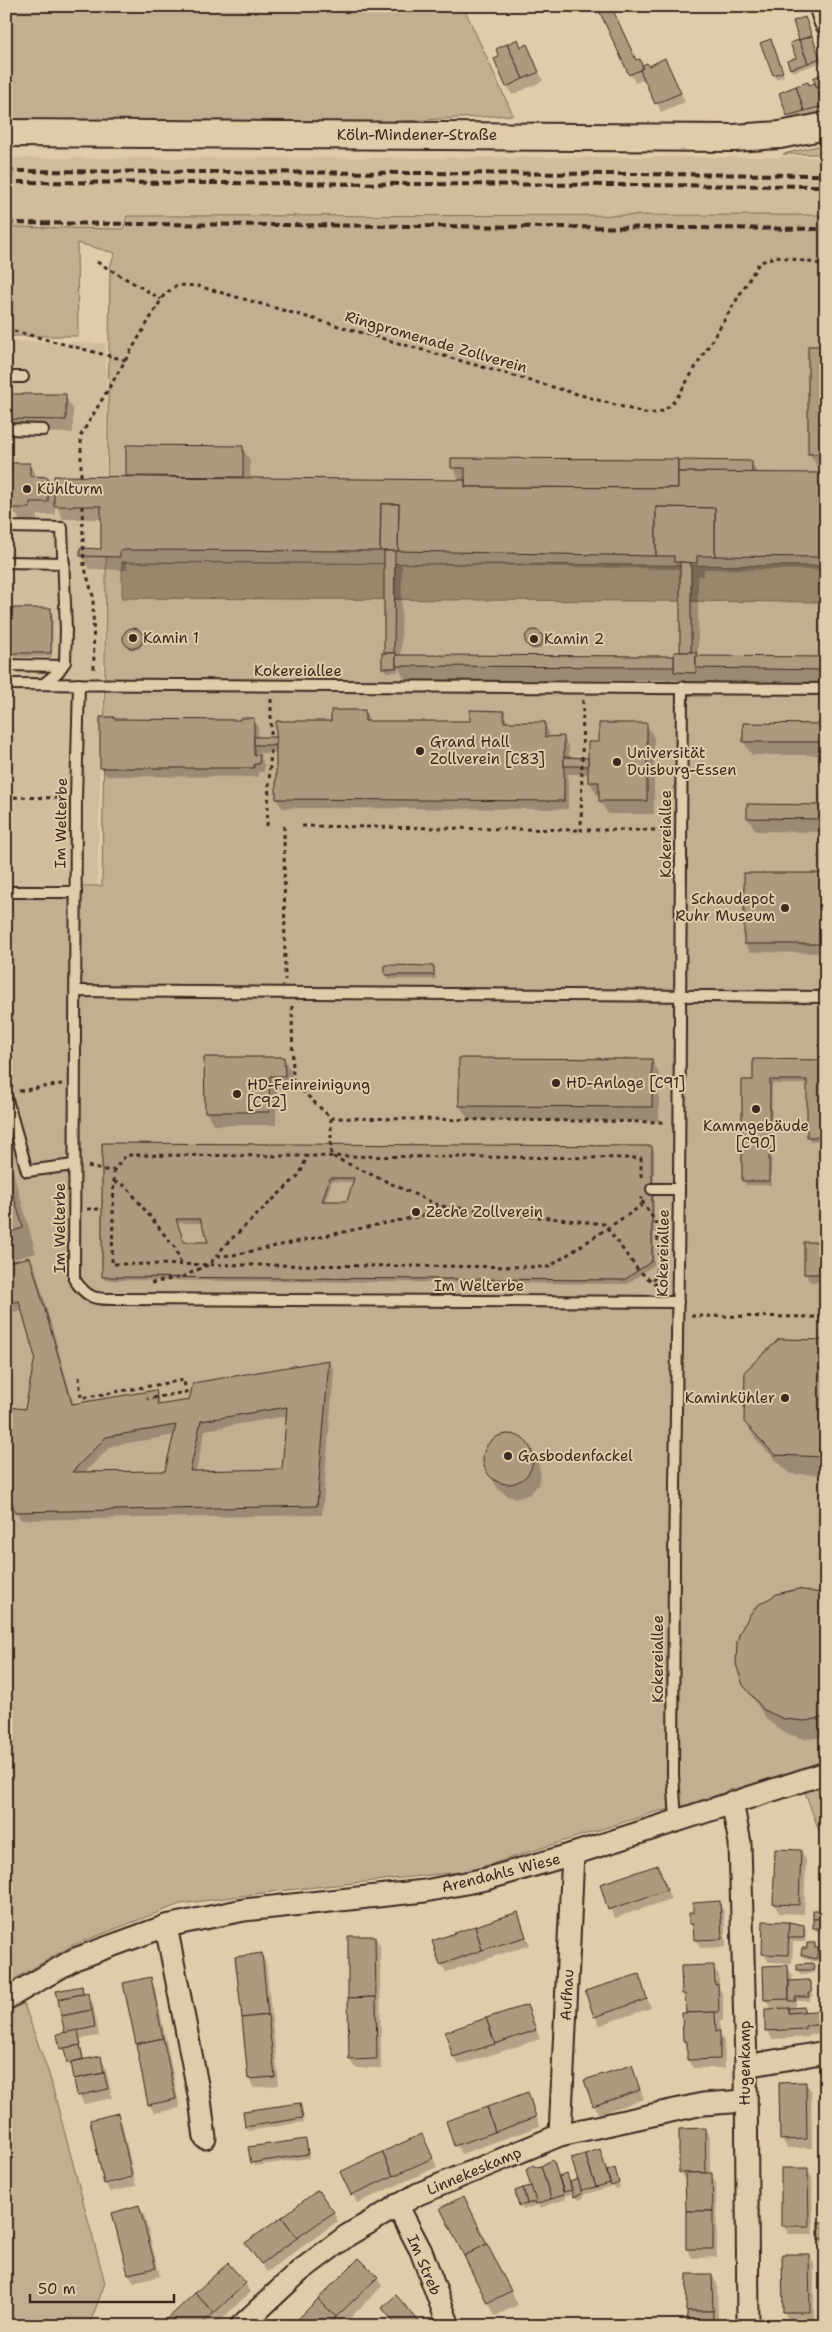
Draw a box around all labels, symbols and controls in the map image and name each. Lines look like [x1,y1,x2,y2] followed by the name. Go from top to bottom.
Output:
[337,125,497,145] street label: Köln-Mindener-Straße
[343,306,529,378] street label: Ringpromenade Zollverein
[37,479,103,499] place label: Kühlturm
[21,483,33,495] marker: Kühlturm
[143,628,199,648] place label: Kamin 1
[544,629,604,649] place label: Kamin 2
[127,632,139,644] marker: Kamin 1
[528,633,540,645] marker: Kamin 2
[254,661,342,681] street label: Kokereiallee
[430,732,545,769] place label: Grand Hall Zollverein [C83]
[627,743,737,780] place label: Universität Duisburg-Essen
[414,745,426,757] marker: Grand Hall Zollverein [C83]
[611,756,623,768] marker: Universität Duisburg-Essen
[50,777,72,869] street label: Im Welterbe
[656,790,676,878] street label: Kokereiallee
[675,889,775,926] place label: Schaudepot Ruhr Museum
[779,902,791,914] marker: Schaudepot Ruhr Museum
[566,1073,685,1093] place label: HD-Anlage [C91]
[247,1075,370,1112] place label: HD-Feinreinigung [C92]
[550,1077,562,1089] marker: HD-Anlage [C91]
[231,1088,243,1100] marker: HD-Feinreinigung [C92]
[750,1103,762,1115] marker: Kammgebäude [C90]
[703,1116,809,1153] place label: Kammgebäude [C90]
[50,1183,70,1273] street label: Im Welterbe
[426,1202,543,1222] place label: Zeche Zollverein
[410,1206,422,1218] marker: Zeche Zollverein
[652,1209,674,1297] street label: Kokereiallee
[434,1276,524,1296] street label: Im Welterbe
[685,1388,775,1408] place label: Kaminkühler
[779,1392,791,1404] marker: Kaminkühler
[518,1446,633,1466] place label: Gasbodenfackel
[502,1450,514,1462] marker: Gasbodenfackel
[648,1615,668,1703] street label: Kokereiallee
[439,1849,563,1897] street label: Arendahls Wiese
[556,1969,578,2021] street label: Aufhau
[735,2020,755,2106] street label: Hugenkamp
[424,2142,524,2200] street label: Linnekeskamp
[402,2232,446,2298] street label: Im Streb
[30,2272,174,2304] scale bar
[38,2279,76,2299] text: 50 m

